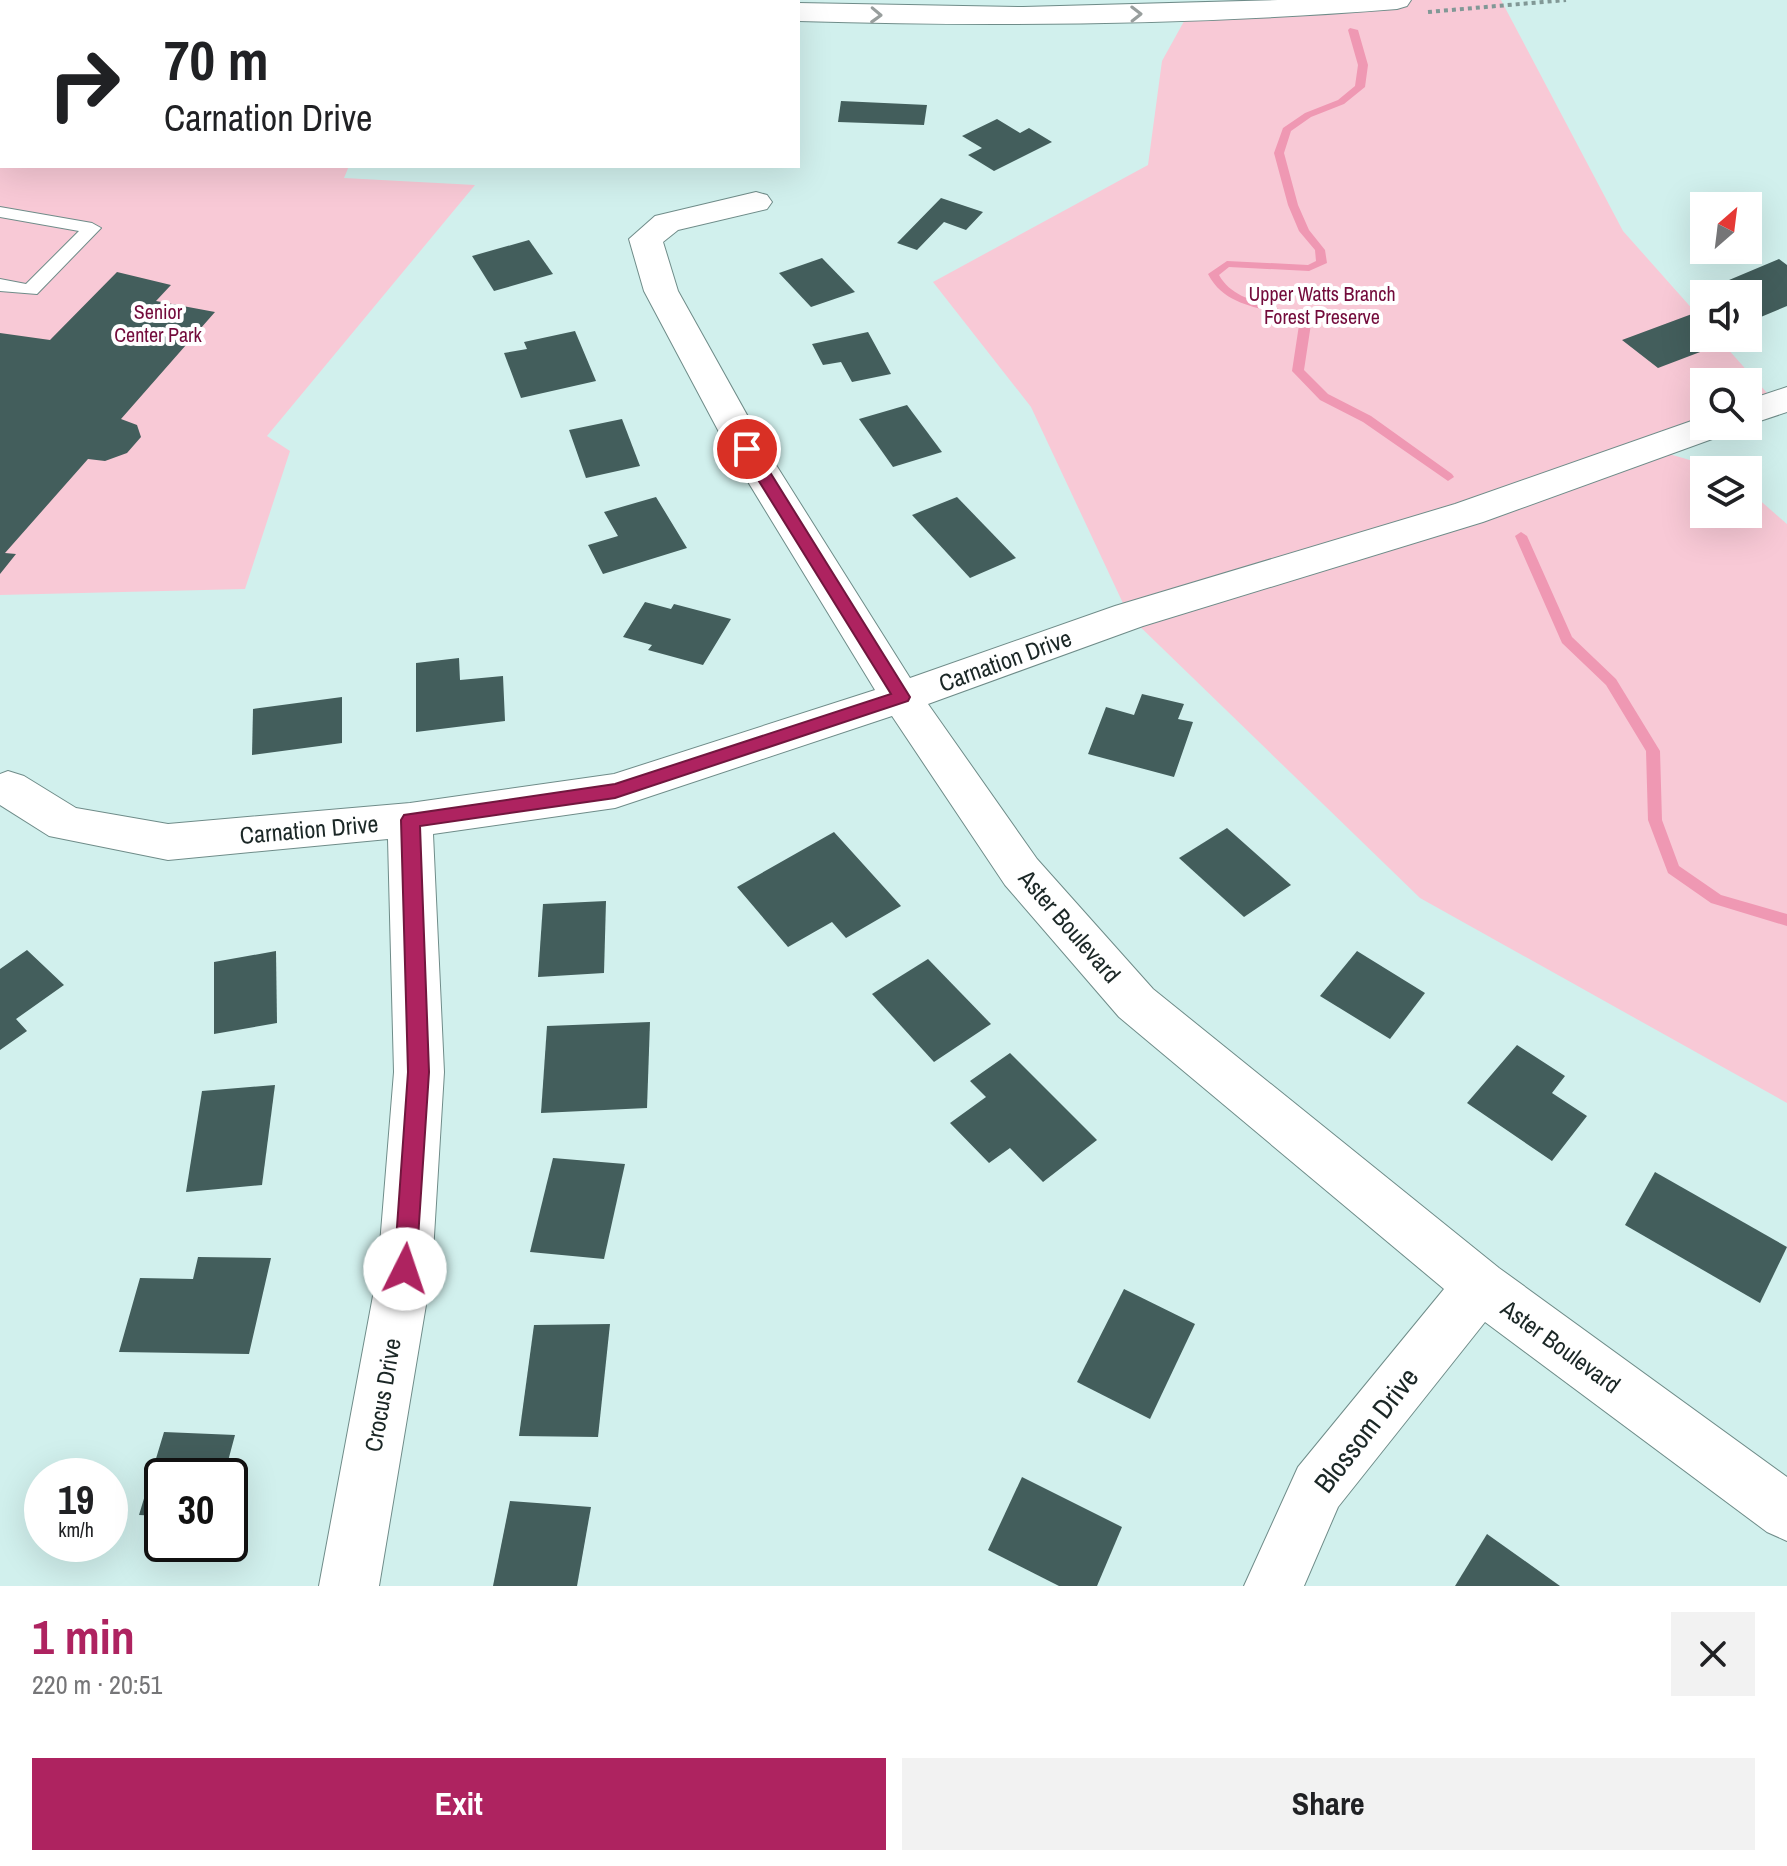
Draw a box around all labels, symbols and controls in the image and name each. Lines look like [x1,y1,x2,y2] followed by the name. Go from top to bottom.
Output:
[1130,5,1143,23] one-way arrow
[870,7,883,24] one-way arrow
[164,22,269,97] text: 70 m
[32,32,136,136] icon: right
[164,94,372,142] text: Carnation Drive
[1690,192,1762,264] north arrow
[1690,192,1762,528] map controls
[1248,280,1396,330] park label: Upper Watts Branch Forest Preserve
[1690,280,1762,352] button: sound
[114,298,203,348] park label: Senior Center Park
[1690,368,1762,440] button: search
[713,415,781,483] pin
[725,427,769,471] icon: arrive
[1690,456,1762,528] button: layers
[934,621,1076,699] street label: Carnation Drive
[238,807,380,851] street label: Carnation Drive
[1011,862,1128,989] street label: Aster Boulevard
[363,1227,447,1311] position arrow
[1494,1291,1627,1400] street label: Aster Boulevard
[356,1336,408,1454] street label: Crocus Drive
[1305,1359,1427,1501] street label: Blossom Drive
[144,1458,248,1562] speed limit sign: 30
[58,1473,94,1526] text: 19
[58,1516,94,1543] text: km/h
[32,1604,135,1669] text: 1 min
[1671,1612,1755,1696] button: close
[32,1667,162,1702] text: 220 m · 20:51
[32,1758,886,1850] button: Exit
[902,1758,1755,1850] button: Share

